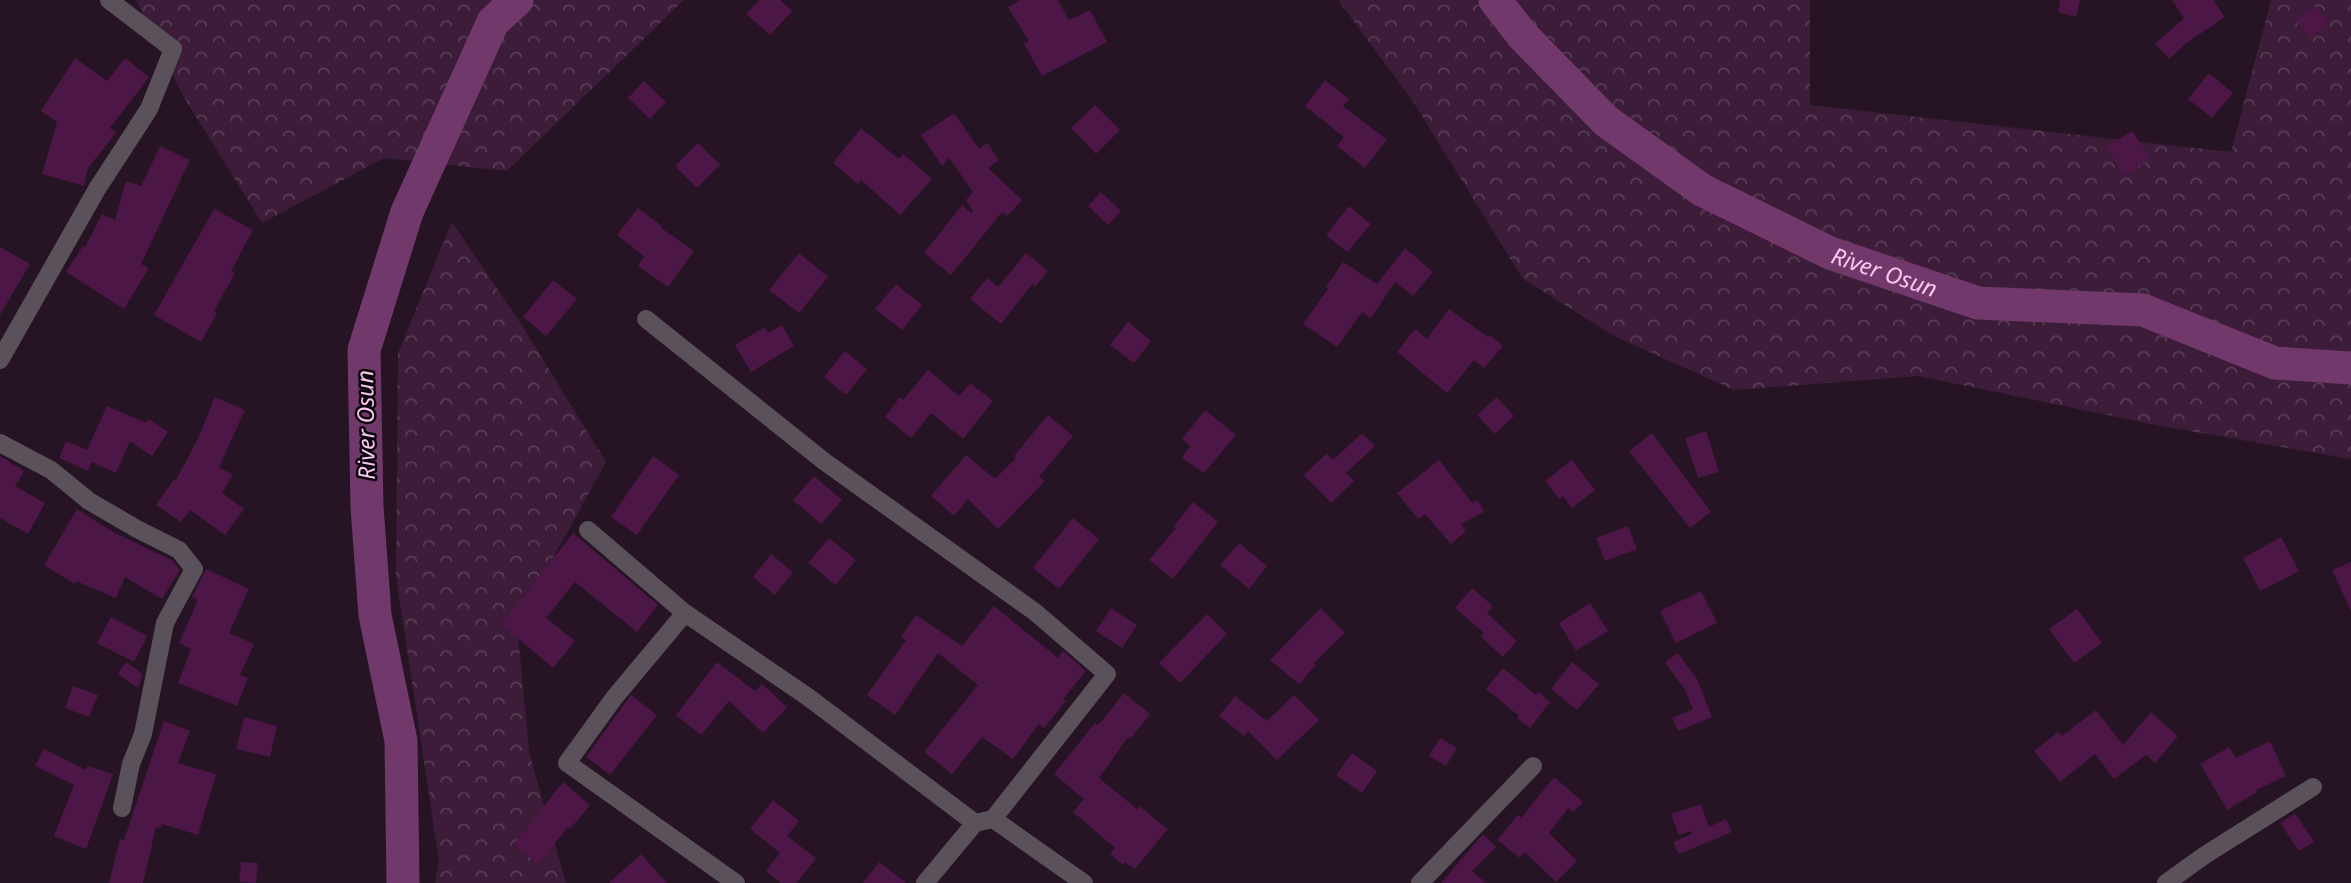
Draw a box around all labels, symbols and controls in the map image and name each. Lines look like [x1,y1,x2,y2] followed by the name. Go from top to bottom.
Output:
[1828,239,1942,304] water label: River Osun
[348,370,382,480] water label: River Osun

